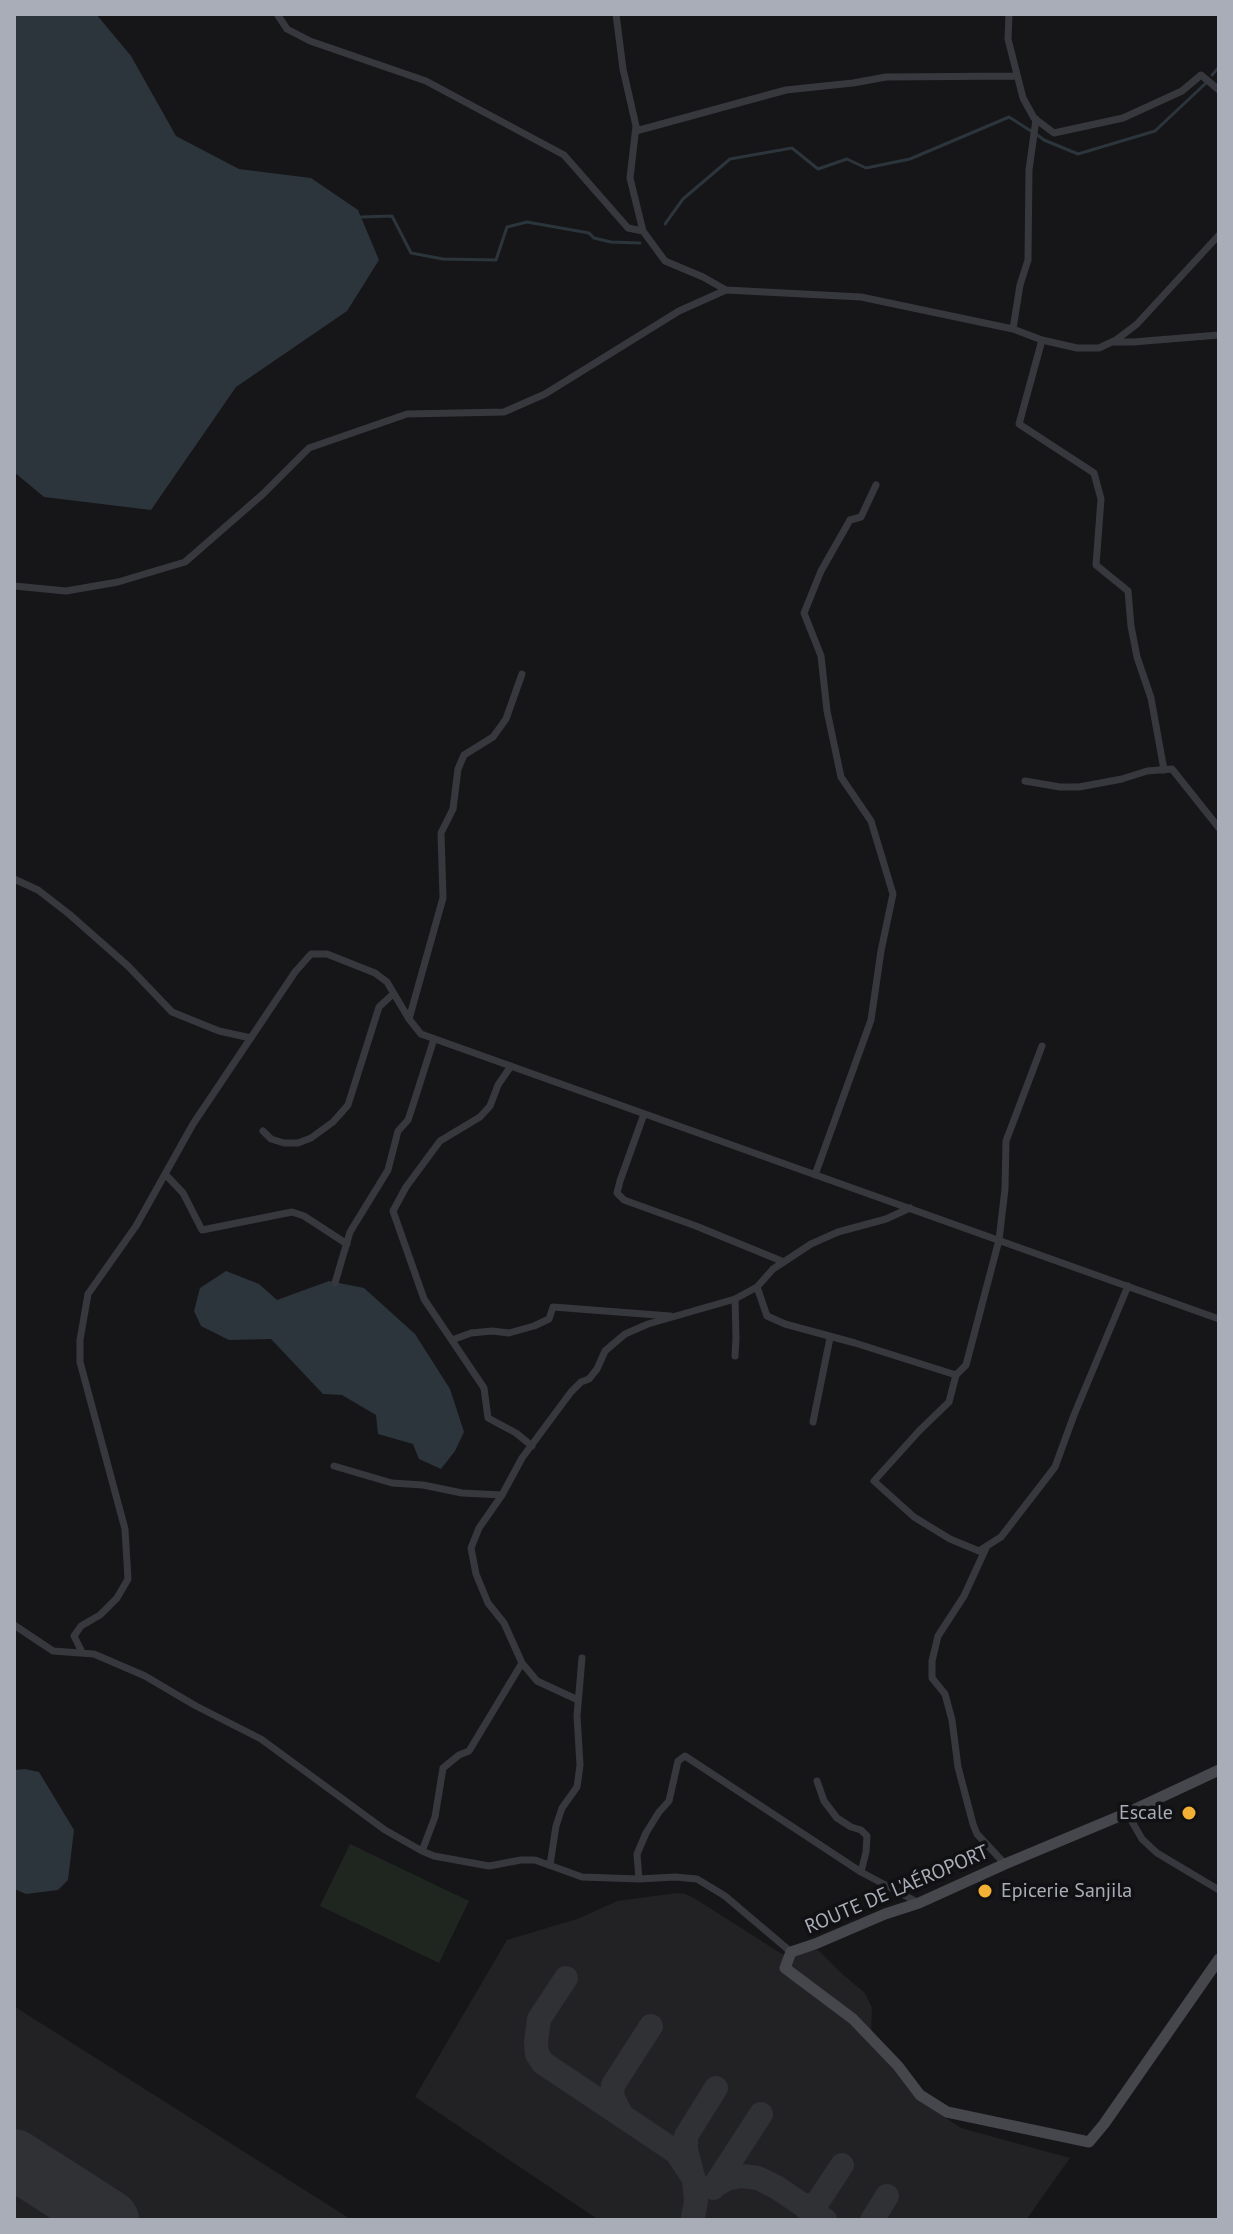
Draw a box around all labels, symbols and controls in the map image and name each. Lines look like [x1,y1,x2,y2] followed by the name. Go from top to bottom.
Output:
[1119,1801,1173,1825] place label: Escale
[1180,1804,1198,1822] marker: Escale
[802,1840,992,1940] street label: ROUTE DE L'AÉROPORT
[1001,1879,1132,1903] place label: Epicerie Sanjila
[976,1882,994,1900] marker: Epicerie Sanjila

